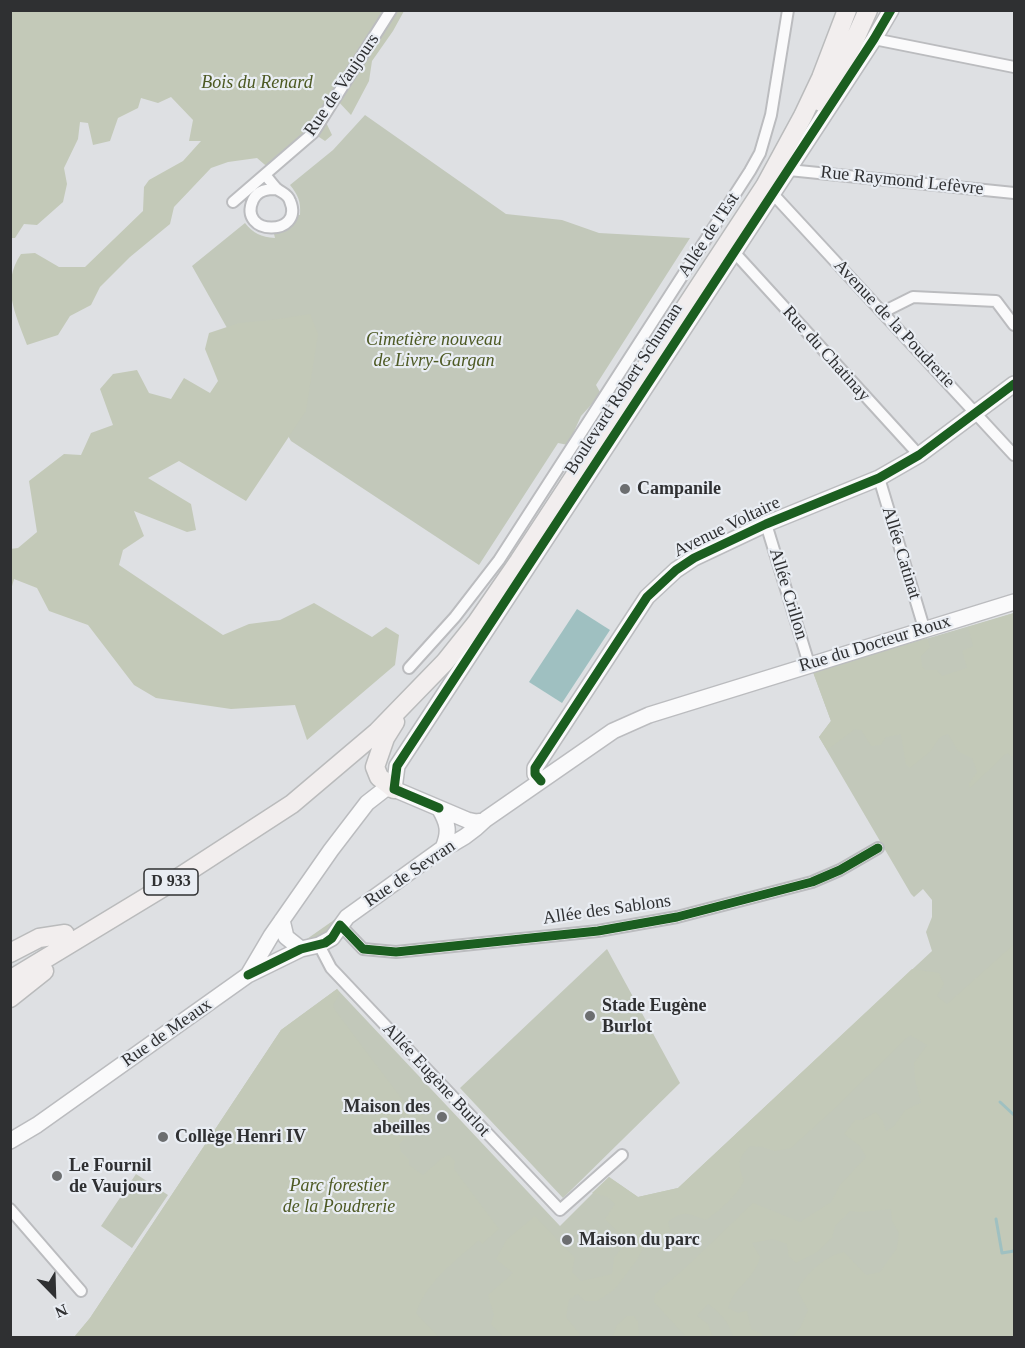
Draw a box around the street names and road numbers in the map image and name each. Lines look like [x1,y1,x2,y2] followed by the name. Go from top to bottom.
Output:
[300,30,384,140] street label: Rue de Vaujours
[819,162,985,200] street label: Rue Raymond Lefèvre
[674,189,744,281] street label: Allée de l'Est
[829,255,959,393] street label: Avenue de la Poudrerie
[560,299,688,479] street label: Boulevard Robert Schuman
[777,302,875,406] street label: Rue du Chatinay
[670,492,784,562] street label: Avenue Voltaire
[877,504,925,602] street label: Allée Catinat
[764,546,812,642] street label: Allée Crillon
[797,611,953,677] street label: Rue du Docteur Roux
[360,836,460,912] street label: Rue de Sevran
[144,869,198,895] road number: D 933
[542,890,672,930] street label: Allée des Sablons
[118,994,216,1072] street label: Rue de Meaux
[378,1019,494,1141] street label: Allée Eugène Burlot

